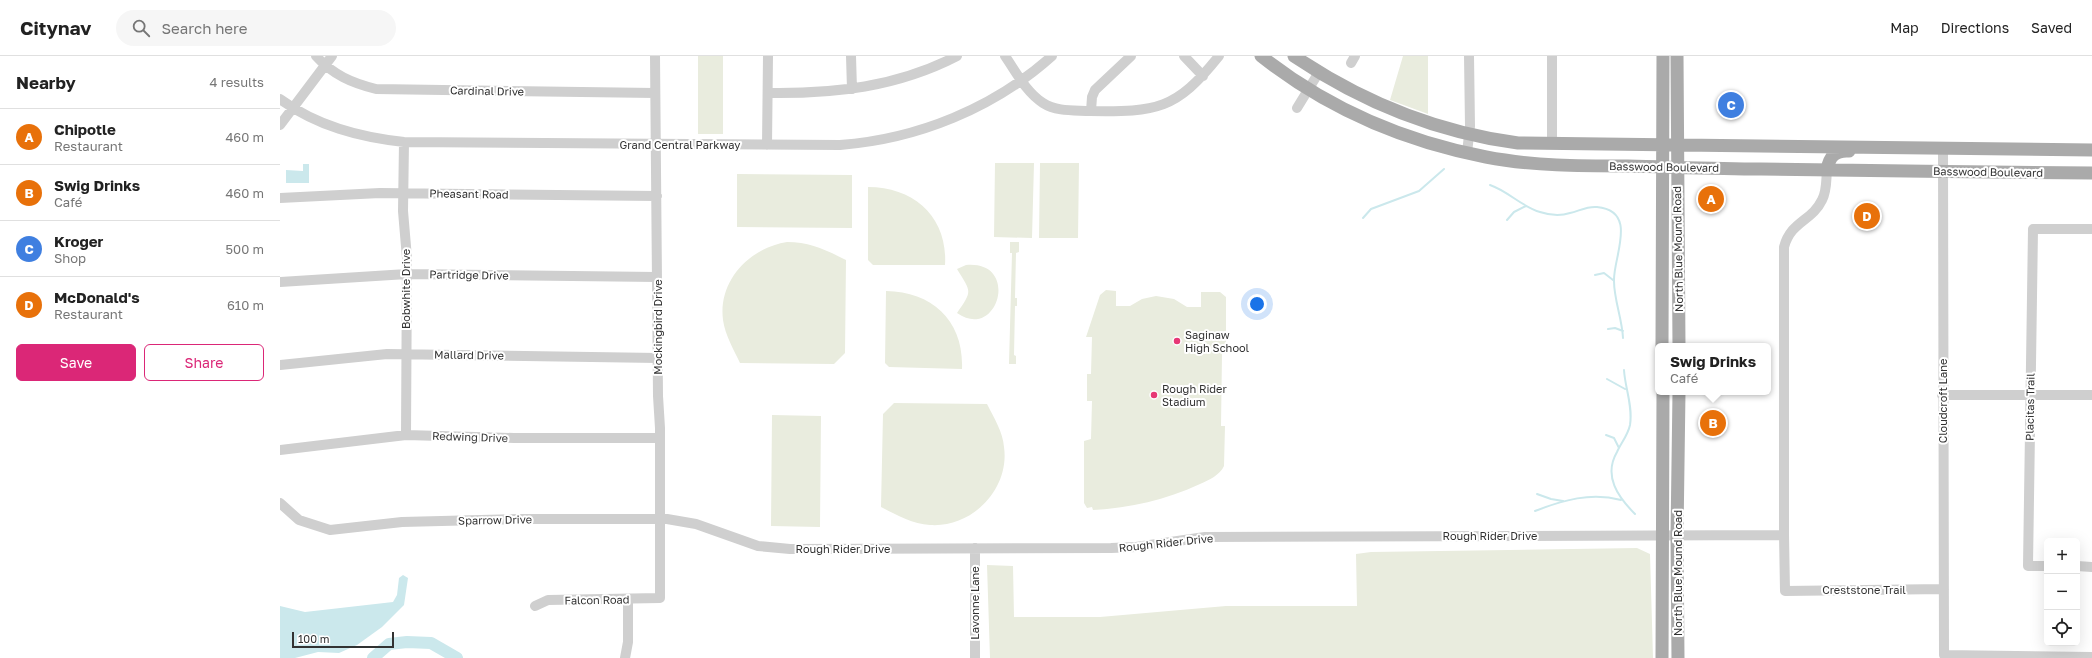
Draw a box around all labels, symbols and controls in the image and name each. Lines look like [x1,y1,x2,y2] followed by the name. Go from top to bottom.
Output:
[116,10,396,46] search box
[20,16,92,39] text: Citynav
[130,17,152,39] icon: search
[162,19,247,37] text: Search here
[1890,19,1919,36] text: Map
[1941,19,2009,36] text: Directions
[2031,19,2072,36] text: Saved
[16,72,76,93] text: Nearby
[210,74,264,90] text: 4 results
[450,83,524,98] street label: Cardinal Drive
[1718,90,1744,120] pin: C
[54,120,116,138] text: Chipotle
[24,129,34,145] text: A
[225,129,264,145] text: 460 m
[54,138,123,154] text: Restaurant
[620,138,740,151] street label: Grand Central Parkway
[1609,159,1719,174] street label: Basswood Boulevard
[1933,164,2043,179] street label: Basswood Boulevard
[54,176,140,194] text: Swig Drinks
[1698,184,1724,214] pin: A
[24,185,34,201] text: B
[225,185,264,201] text: 460 m
[429,186,509,201] street label: Pheasant Road
[1670,186,1685,312] street label: North Blue Mound Road
[54,194,82,210] text: Café
[1854,201,1880,231] pin: D
[54,232,103,250] text: Kroger
[24,241,34,257] text: C
[226,241,264,257] text: 500 m
[399,249,412,329] street label: Bobwhite Drive
[54,250,86,266] text: Shop
[429,267,509,282] street label: Partridge Drive
[651,279,664,375] street label: Mockingbird Drive
[54,288,140,306] text: McDonald's
[1247,294,1267,314] your location
[24,297,34,313] text: D
[227,297,264,313] text: 610 m
[54,306,123,322] text: Restaurant
[1185,328,1250,354] place label: Saginaw High School
[1172,336,1182,346] marker: Saginaw High School
[1655,343,1771,395] popup
[16,344,136,381] button: Save
[144,344,264,381] button: Share
[434,347,504,362] street label: Mallard Drive
[1670,352,1756,370] text: Swig Drinks
[1936,359,1949,443] street label: Cloudcroft Lane
[1670,370,1698,386] text: Café
[2022,373,2037,441] street label: Placitas Trail
[1162,382,1227,408] place label: Rough Rider Stadium
[1149,390,1159,400] marker: Rough Rider Stadium
[1700,408,1726,438] pin: B
[432,429,508,444] street label: Redwing Drive
[1671,510,1684,636] street label: North Blue Mound Road
[458,512,532,527] street label: Sparrow Drive
[1443,529,1537,542] street label: Rough Rider Drive
[1118,531,1214,554] street label: Rough Rider Drive
[2044,538,2080,646] map controls
[2044,538,2080,574] button: +
[796,542,890,555] street label: Rough Rider Drive
[968,566,981,640] street label: Lavonne Lane
[2044,574,2080,610] button: −
[1822,583,1906,596] street label: Creststone Trail
[564,592,630,607] street label: Falcon Road
[2044,610,2080,646] button: locate
[292,630,394,649] scale bar
[298,632,329,645] text: 100 m

